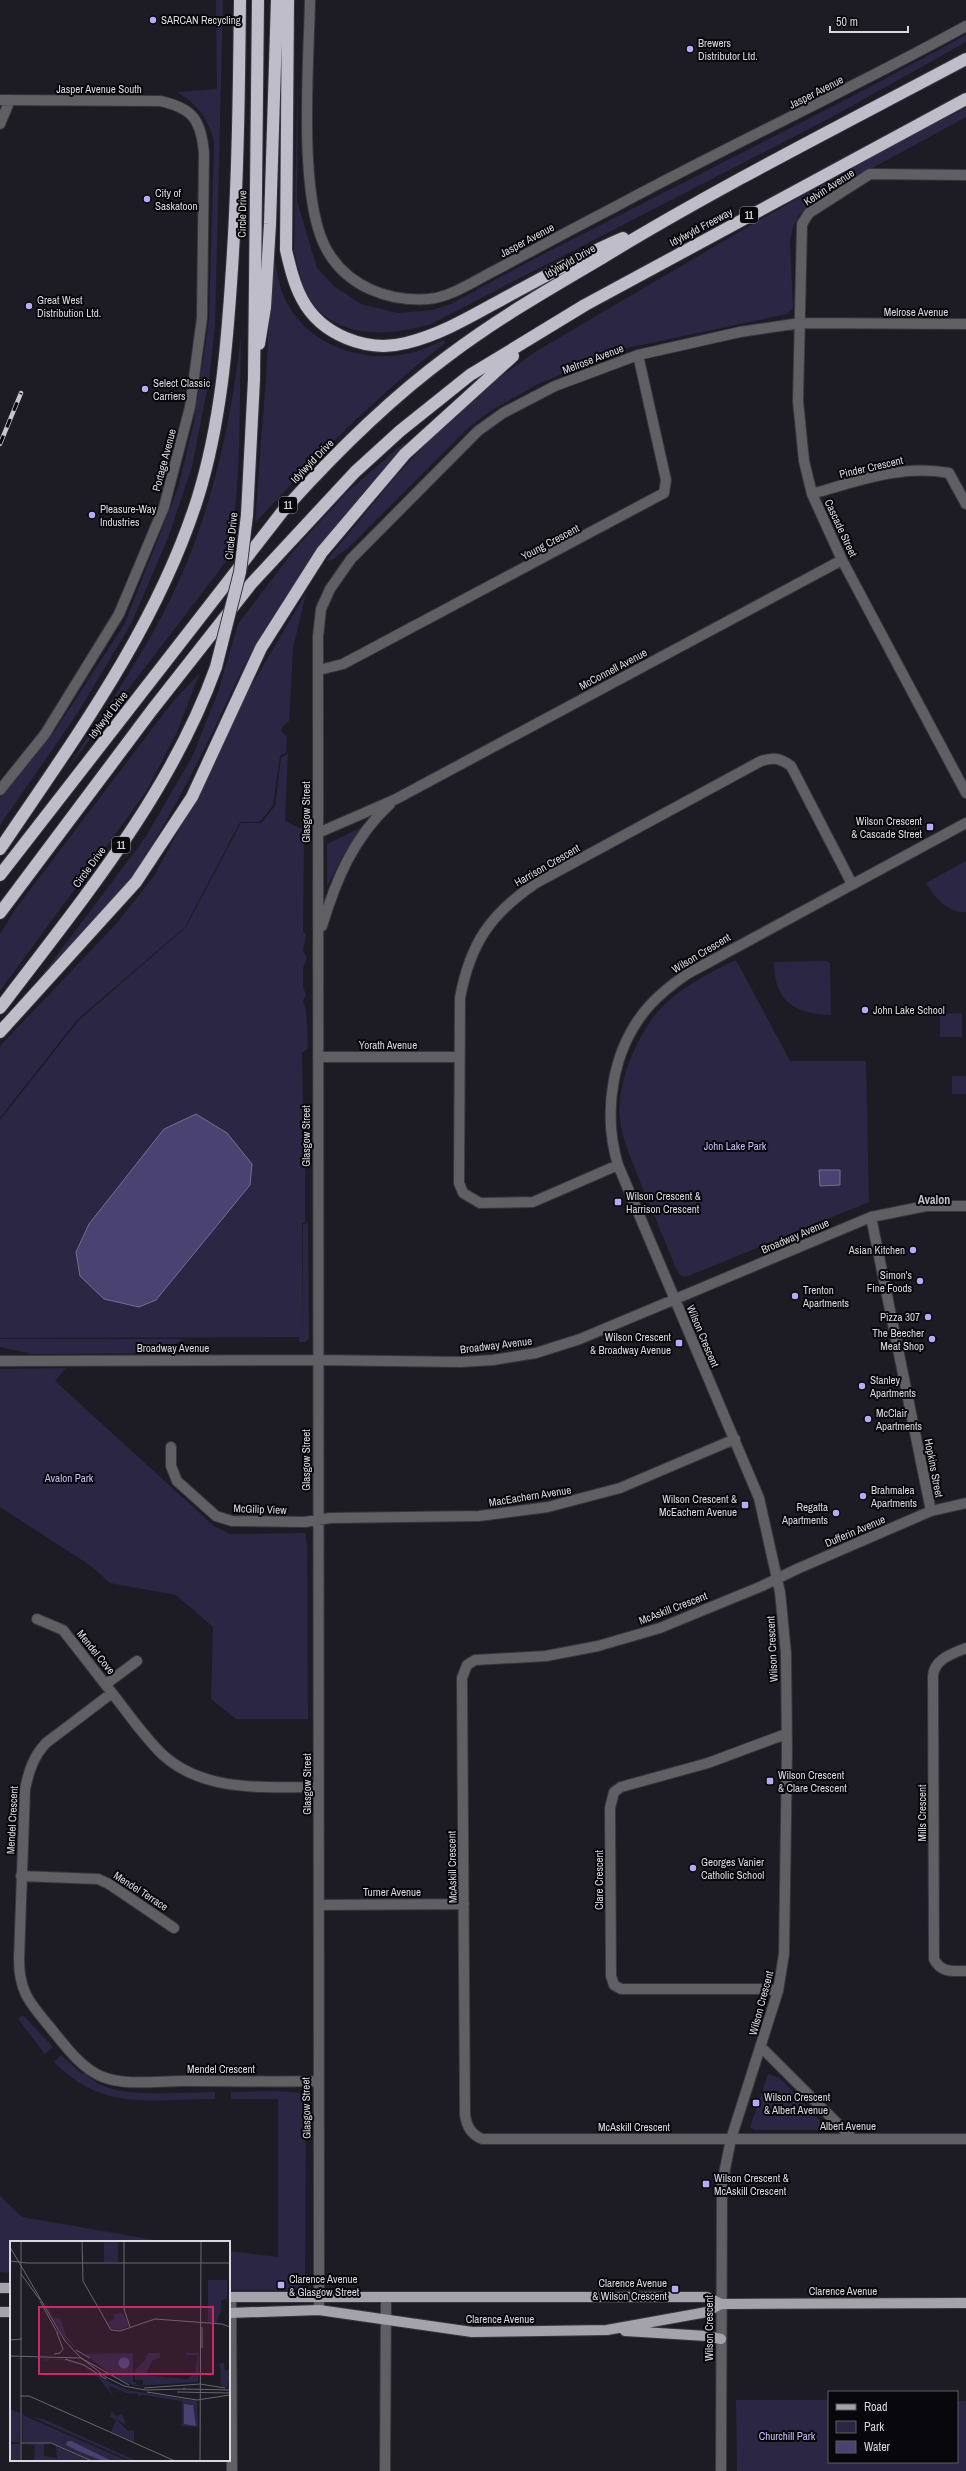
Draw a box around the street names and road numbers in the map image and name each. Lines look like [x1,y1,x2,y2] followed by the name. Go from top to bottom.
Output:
[786,72,846,112] street label: Jasper Avenue
[56,82,142,96] street label: Jasper Avenue South
[801,165,857,209] street label: Kelvin Avenue
[235,190,249,238] street label: Circle Drive
[667,204,735,249] street label: Idylwyld Freeway
[740,207,758,223] road number: 11
[497,220,557,260] street label: Jasper Avenue
[542,241,598,281] street label: Idylwyld Drive
[884,305,948,319] street label: Melrose Avenue
[560,341,626,377] street label: Melrose Avenue
[149,427,179,493] street label: Portage Avenue
[287,436,337,486] street label: Idylwyld Drive
[838,453,905,481] street label: Pinder Crescent
[279,497,297,513] road number: 11
[822,497,861,560] street label: Cascade Street
[222,512,240,560] street label: Circle Drive
[518,521,582,563] street label: Young Crescent
[577,645,649,693] street label: McConnell Avenue
[85,689,131,741] street label: Idylwyld Drive
[299,781,313,843] street label: Glasgow Street
[112,837,130,853] road number: 11
[512,840,583,889] street label: Harrison Crescent
[69,844,109,890] street label: Circle Drive
[669,930,733,976] street label: Wilson Crescent
[359,1038,417,1052] street label: Yorath Avenue
[299,1105,313,1167] street label: Glasgow Street
[759,1215,831,1257] street label: Broadway Avenue
[684,1303,723,1370] street label: Wilson Crescent
[459,1334,533,1356] street label: Broadway Avenue
[137,1341,209,1355] street label: Broadway Avenue
[299,1429,313,1491] street label: Glasgow Street
[921,1437,947,1499] street label: Hopkins Street
[488,1483,572,1509] street label: MacEachern Avenue
[233,1501,287,1517] street label: McGilip View
[823,1512,887,1550] street label: Dufferin Avenue
[637,1588,710,1627] street label: McAskill Crescent
[763,1615,781,1682] street label: Wilson Crescent
[74,1627,118,1677] street label: Mendel Cove
[300,1753,314,1815] street label: Glasgow Street
[915,1784,929,1842] street label: Mills Crescent
[3,1785,21,1854] street label: Mendel Crescent
[444,1830,460,1903] street label: McAskill Crescent
[592,1849,606,1910] street label: Clare Crescent
[111,1868,171,1914] street label: Mendel Terrace
[363,1885,421,1899] street label: Turner Avenue
[746,1969,776,2037] street label: Wilson Crescent
[187,2062,256,2076] street label: Mendel Crescent
[298,2077,314,2139] street label: Glasgow Street
[819,2119,876,2133] street label: Albert Avenue
[598,2120,671,2134] street label: McAskill Crescent
[809,2284,877,2298] street label: Clarence Avenue
[702,2294,716,2361] street label: Wilson Crescent
[466,2312,534,2326] street label: Clarence Avenue

